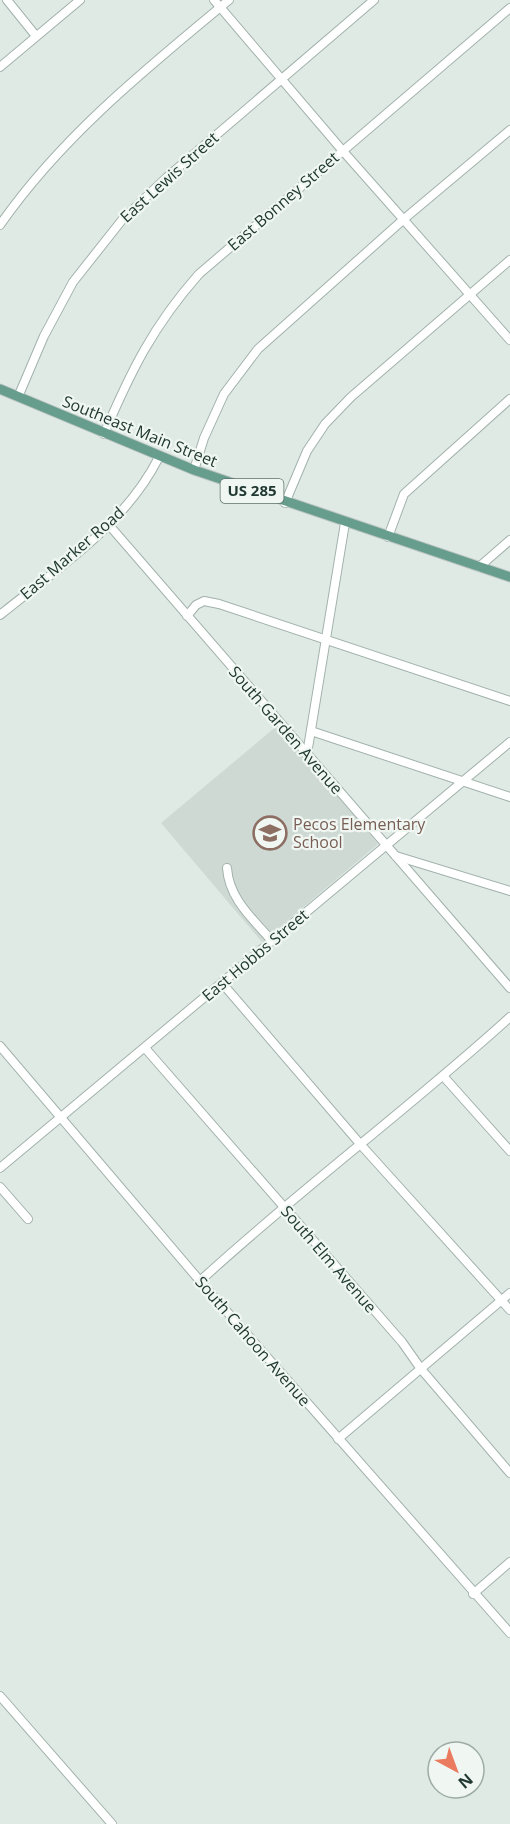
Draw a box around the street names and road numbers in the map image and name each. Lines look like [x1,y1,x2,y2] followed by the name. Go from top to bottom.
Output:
[115,127,223,227] street label: East Lewis Street
[223,146,344,255] street label: East Bonney Street
[59,390,221,472] street label: Southeast Main Street
[220,479,284,503] road number: US 285
[15,502,129,604] street label: East Marker Road
[224,661,348,799] street label: South Garden Avenue
[197,904,313,1006] street label: East Hobbs Street
[276,1201,382,1317] street label: South Elm Avenue
[190,1271,316,1411] street label: South Cahoon Avenue

